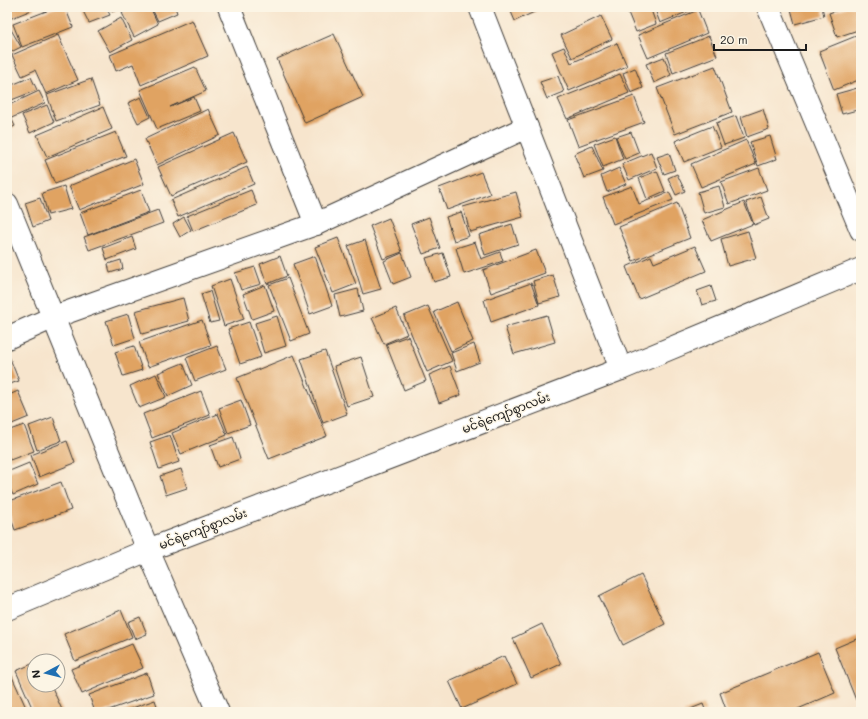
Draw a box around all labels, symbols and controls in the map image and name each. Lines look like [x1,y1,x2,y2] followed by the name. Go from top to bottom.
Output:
[714,26,806,52] scale bar
[720,31,748,47] text: 20 m
[459,388,553,439] street label: မင်ရဲကျော်စွာလမ်း
[156,504,250,555] street label: မင်ရဲကျော်စွာလမ်း
[26,653,66,693] north arrow
[28,669,44,679] text: N

